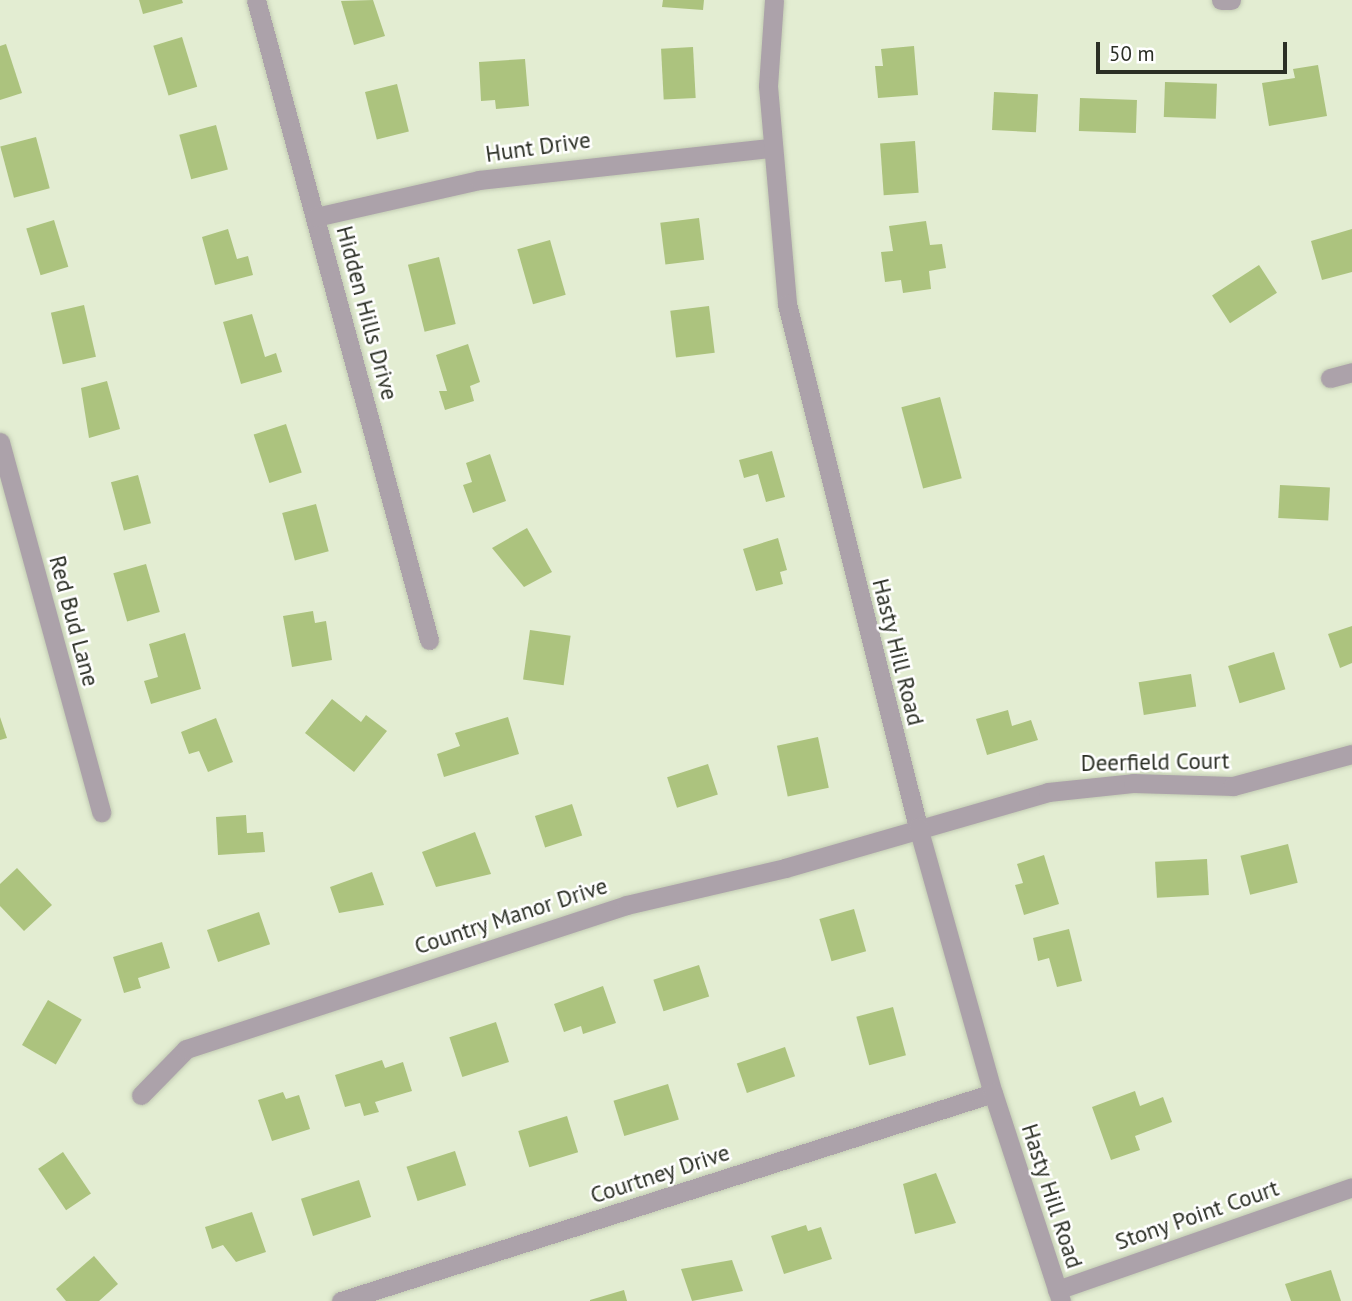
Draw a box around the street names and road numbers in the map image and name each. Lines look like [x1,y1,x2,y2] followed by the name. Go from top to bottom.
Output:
[484,126,592,168] street label: Hunt Drive
[330,223,404,403] street label: Hidden Hills Drive
[43,553,105,689] street label: Red Bud Lane
[866,575,930,729] street label: Hasty Hill Road
[1080,747,1230,777] street label: Deerfield Court
[411,872,611,960] street label: Country Manor Drive
[1016,1120,1088,1272] street label: Hasty Hill Road
[587,1138,733,1210] street label: Courtney Drive
[1111,1174,1283,1256] street label: Stony Point Court

